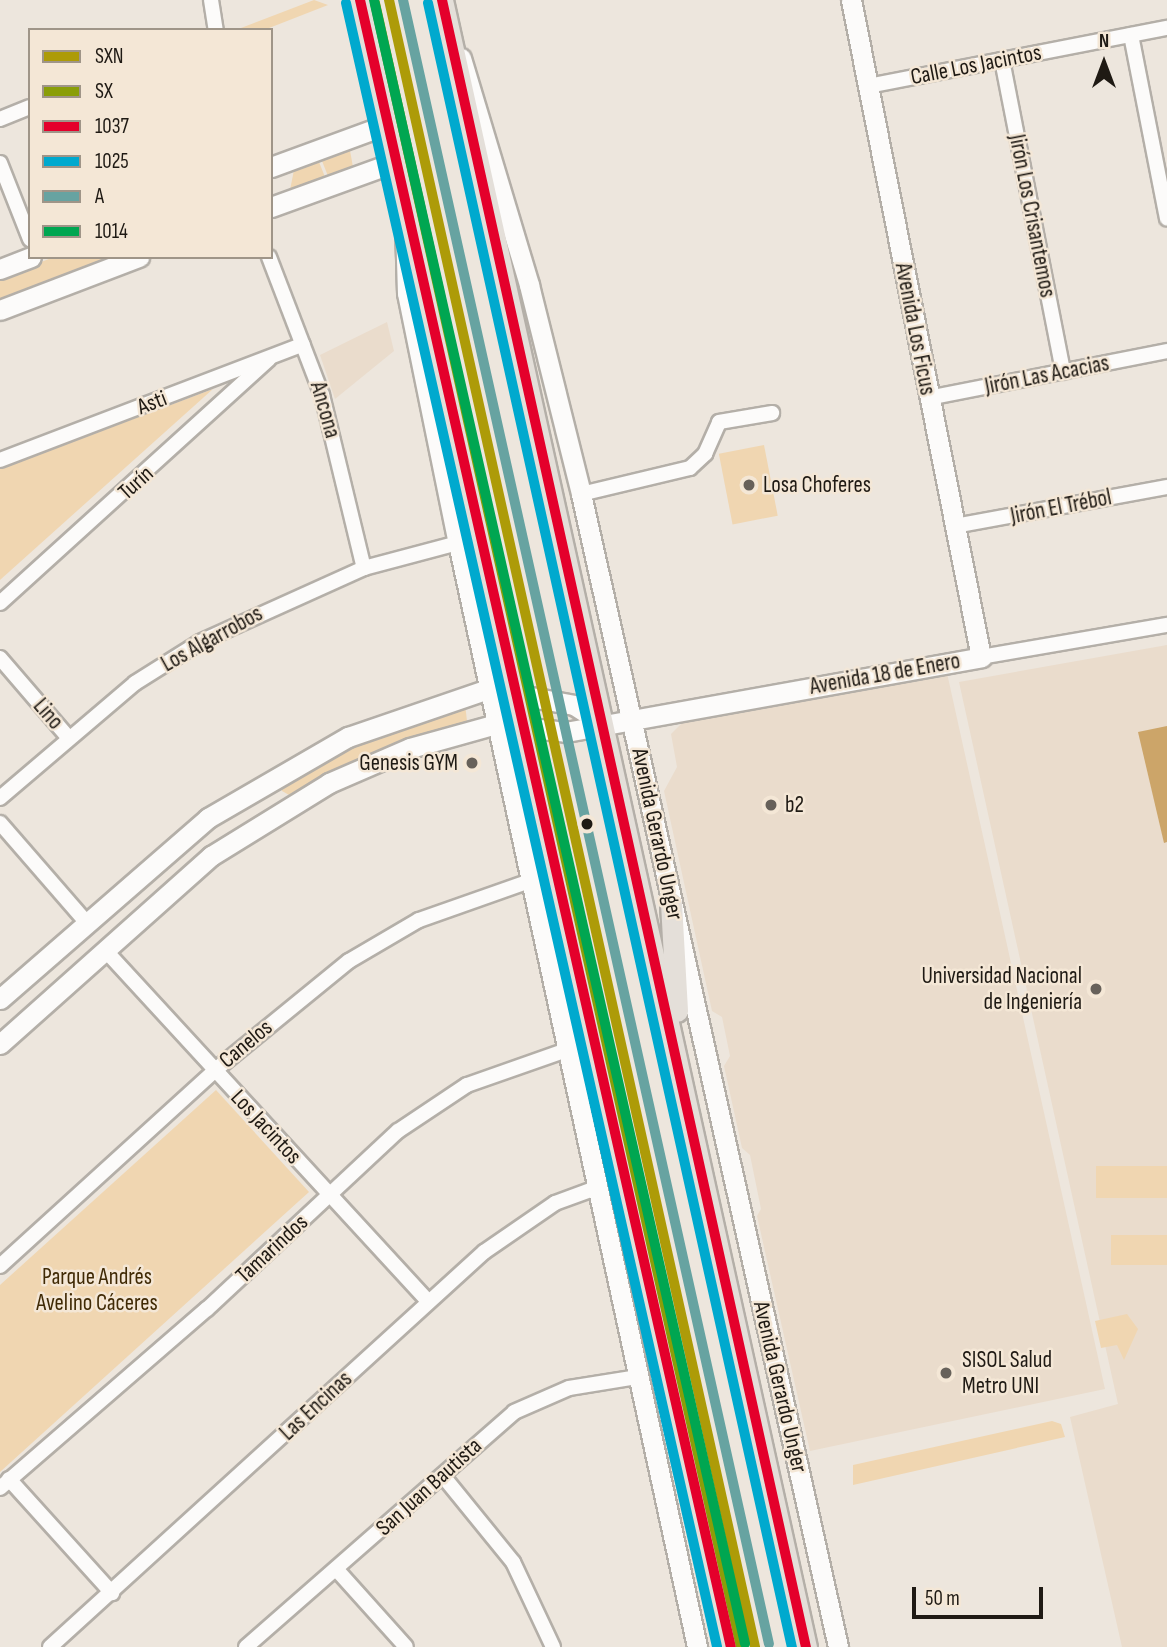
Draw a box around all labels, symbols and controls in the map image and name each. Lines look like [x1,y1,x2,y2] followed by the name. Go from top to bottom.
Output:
[28,28,273,259] legend
[1069,28,1139,98] north arrow
[1099,30,1109,53] text: N
[908,39,1044,91] street label: Calle Los Jacintos
[95,44,123,69] text: SXN
[95,79,113,104] text: SX
[95,114,129,139] text: 1037
[1003,132,1061,300] street label: Jirón Los Crisantemos
[95,149,129,174] text: 1025
[95,184,104,209] text: A
[95,219,128,244] text: 1014
[889,261,941,397] street label: Avenida Los Ficus
[982,349,1112,401] street label: Jirón Las Acacias
[304,379,346,441] street label: Ancona
[133,385,171,421] street label: Asti
[113,460,159,506] street label: Turín
[763,471,871,499] place label: Losa Choferes
[741,477,757,493] marker: Losa Choferes
[1008,484,1114,530] street label: Jirón El Trébol
[157,600,267,678] street label: Los Algarrobos
[808,647,962,701] street label: Avenida 18 de Enero
[27,693,69,735] street label: Lino
[625,746,689,922] street label: Avenida Gerardo Unger
[359,749,458,777] place label: Genesis GYM
[464,755,480,771] marker: Genesis GYM
[785,791,804,819] place label: b2
[763,797,779,813] marker: b2
[580,817,594,831] unlabelled marker
[921,962,1082,1016] place label: Universidad Nacional de Ingeniería
[1088,981,1104,997] marker: Universidad Nacional de Ingeniería
[214,1014,278,1074] street label: Canelos
[225,1084,307,1170] street label: Los Jacintos
[230,1209,314,1289] street label: Tamarindos
[36,1263,158,1317] park label: Parque Andrés Avelino Cáceres
[747,1299,813,1475] street label: Avenida Gerardo Unger
[962,1346,1052,1400] place label: SISOL Salud Metro UNI
[936,1363,956,1383] marker: SISOL Salud Metro UNI
[274,1366,358,1446] street label: Las Encinas
[370,1432,488,1542] street label: San Juan Bautista
[915,1574,1046,1618] scale bar
[925,1586,960,1611] text: 50 m

